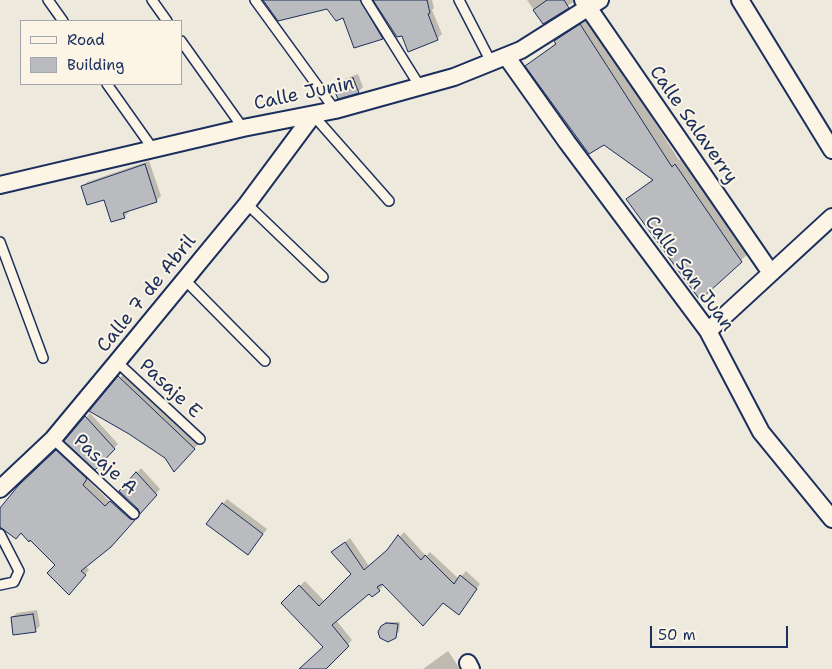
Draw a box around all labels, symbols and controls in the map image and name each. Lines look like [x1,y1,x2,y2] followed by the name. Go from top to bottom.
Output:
[20,20,182,85] legend
[67,30,105,50] text: Road
[67,55,124,75] text: Building
[644,62,742,188] street label: Calle Salaverry
[252,72,356,116] street label: Calle Junin
[639,212,739,336] street label: Calle San Juan
[93,231,201,357] street label: Calle 7 de Abril
[134,354,206,424] street label: Pasaje E
[68,430,142,500] street label: Pasaje A
[652,616,790,648] scale bar
[658,625,696,645] text: 50 m

